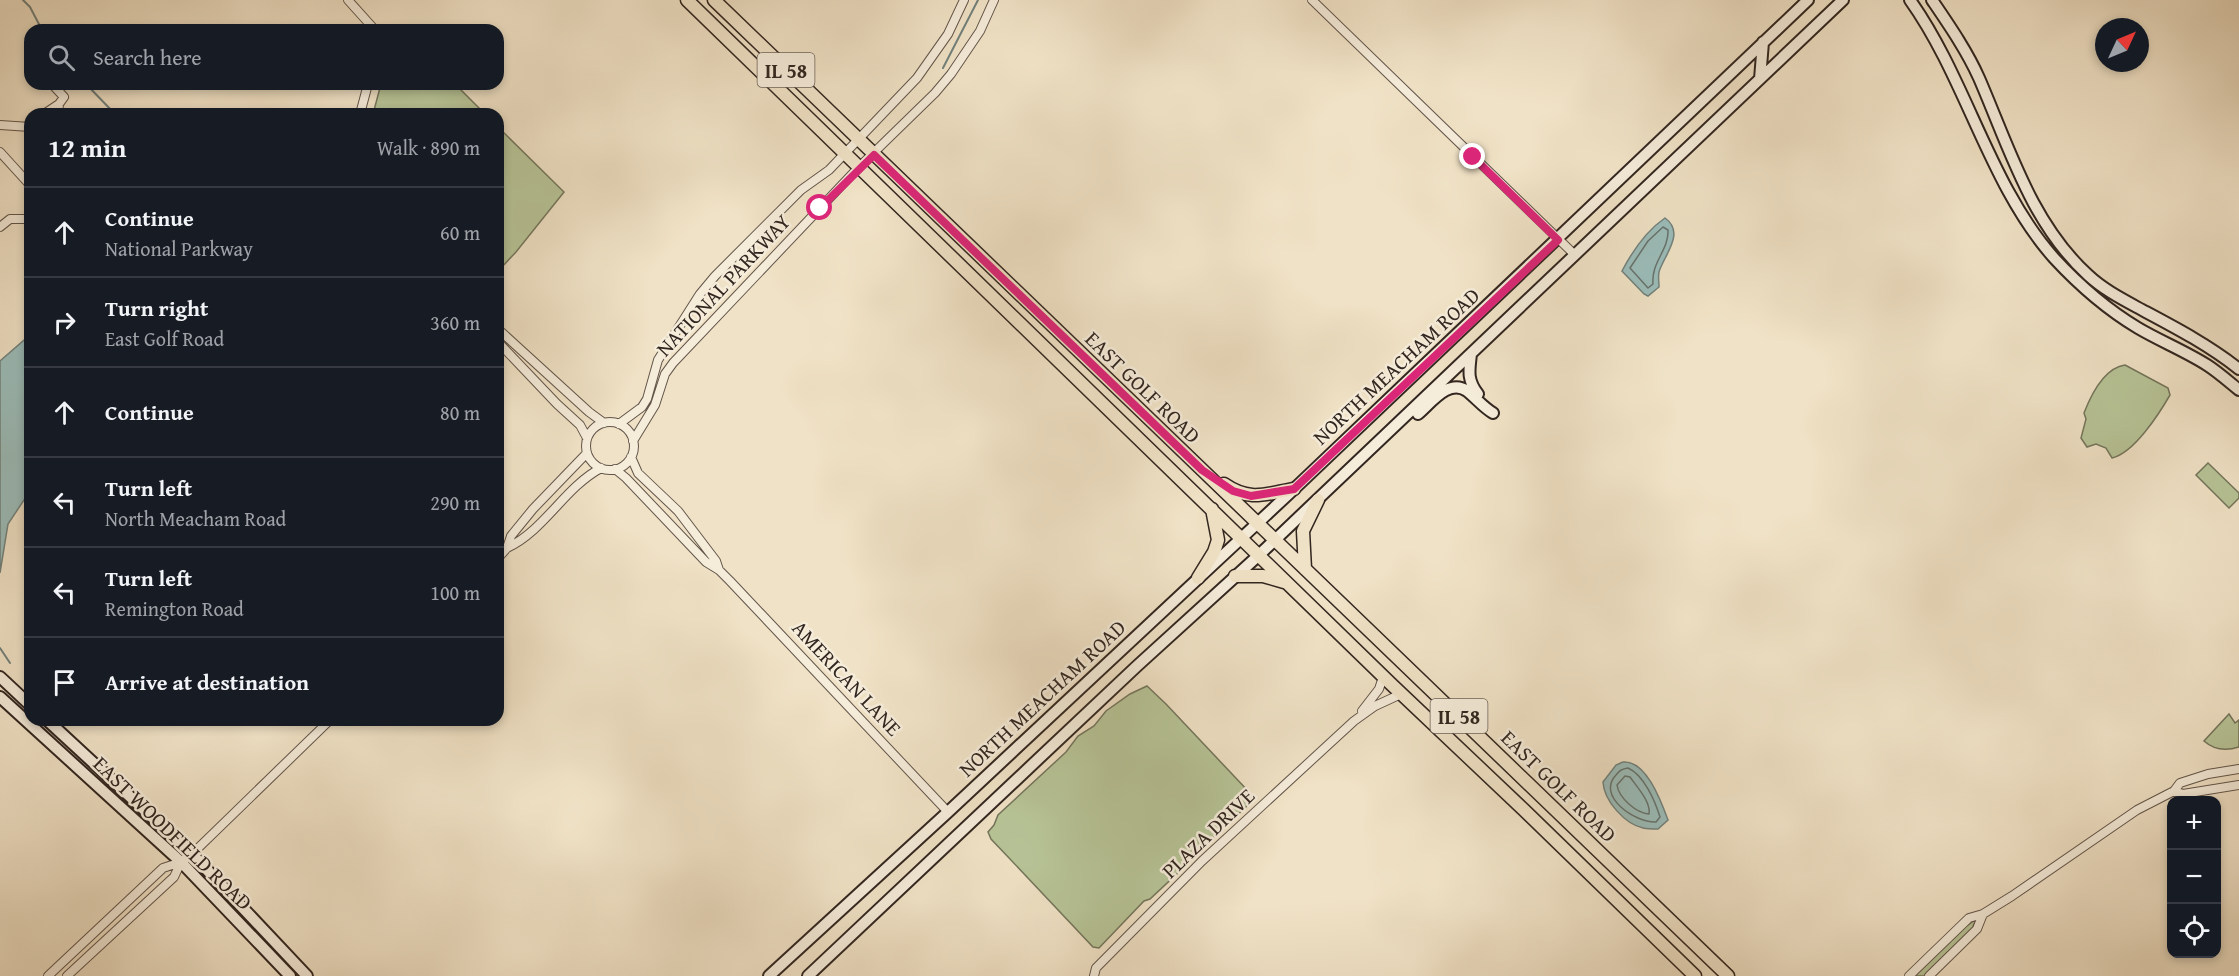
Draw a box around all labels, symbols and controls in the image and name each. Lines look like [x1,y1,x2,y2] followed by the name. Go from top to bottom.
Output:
[2095,18,2149,72] north arrow
[24,24,504,90] search box
[45,41,78,74] icon: search
[93,41,202,73] text: Search here
[758,53,814,87] road number: IL 58
[48,128,126,167] text: 12 min
[377,133,480,162] text: Walk · 890 m
[1459,143,1485,169] route end
[806,194,832,220] route start
[105,202,194,234] text: Continue
[649,207,798,363] street label: NATIONAL PARKWAY
[48,216,81,249] icon: ahead
[440,218,480,247] text: 60 m
[105,234,253,263] text: National Parkway
[1306,280,1486,452] street label: NORTH MEACHAM ROAD
[105,292,208,324] text: Turn right
[48,306,81,339] icon: right
[430,308,480,337] text: 360 m
[105,324,224,353] text: East Golf Road
[1078,324,1208,450] street label: EAST GOLF ROAD
[48,396,81,429] icon: ahead
[105,396,194,428] text: Continue
[440,398,480,427] text: 80 m
[105,472,192,504] text: Turn left
[48,486,81,519] icon: left
[430,488,480,517] text: 290 m
[105,504,286,533] text: North Meacham Road
[105,562,192,594] text: Turn left
[48,576,81,609] icon: left
[430,578,480,607] text: 100 m
[105,594,244,623] text: Remington Road
[952,612,1132,784] street label: NORTH MEACHAM ROAD
[785,613,909,743] street label: AMERICAN LANE
[48,666,81,699] icon: arrive
[105,666,309,698] text: Arrive at destination
[1430,699,1488,733] road number: IL 58
[1494,723,1624,849] street label: EAST GOLF ROAD
[87,749,259,917] street label: EAST WOODFIELD ROAD
[1155,780,1262,885] street label: PLAZA DRIVE
[2167,796,2221,958] map controls
[2167,796,2221,850] button: +
[2167,850,2221,904] button: −
[2167,904,2221,958] button: locate

